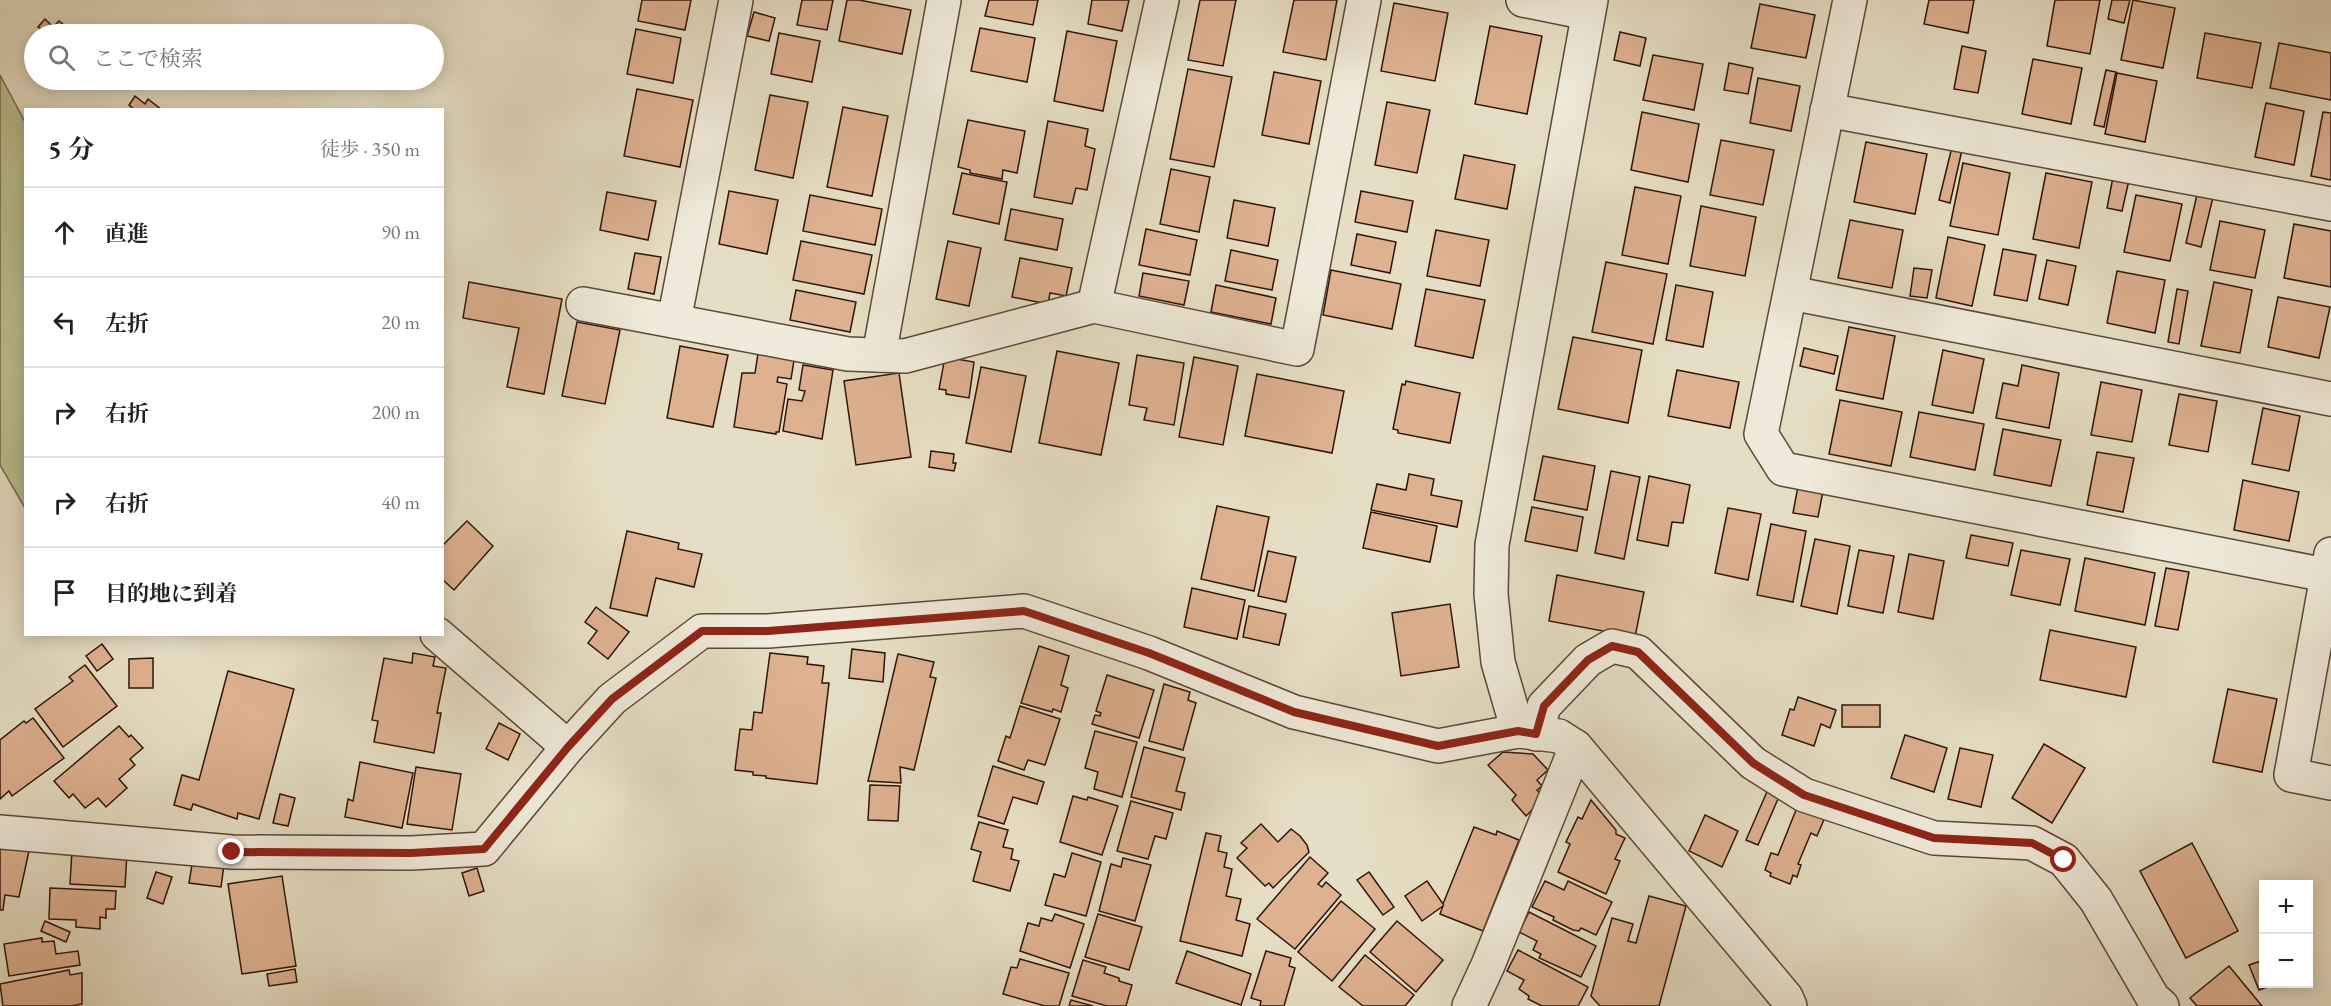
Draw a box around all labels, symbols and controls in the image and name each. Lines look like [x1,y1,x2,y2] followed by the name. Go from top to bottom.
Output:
[24,24,444,90] search box
[45,41,78,74] icon: search
[93,44,203,73] text: ここで検索
[48,132,94,166] text: 5 分
[320,136,420,162] text: 徒歩 · 350 m
[48,216,81,249] icon: ahead
[105,219,149,248] text: 直進
[381,219,420,245] text: 90 m
[48,306,81,339] icon: left
[105,309,149,338] text: 左折
[381,309,420,335] text: 20 m
[48,396,81,429] icon: right
[105,399,149,428] text: 右折
[372,399,420,425] text: 200 m
[48,486,81,519] icon: right
[105,489,149,518] text: 右折
[381,489,420,515] text: 40 m
[48,576,81,609] icon: arrive
[105,579,237,608] text: 目的地に到着
[218,838,244,864] route end
[2050,846,2076,872] route start
[2259,880,2313,988] map controls
[2259,880,2313,934] button: +
[2259,934,2313,988] button: −

